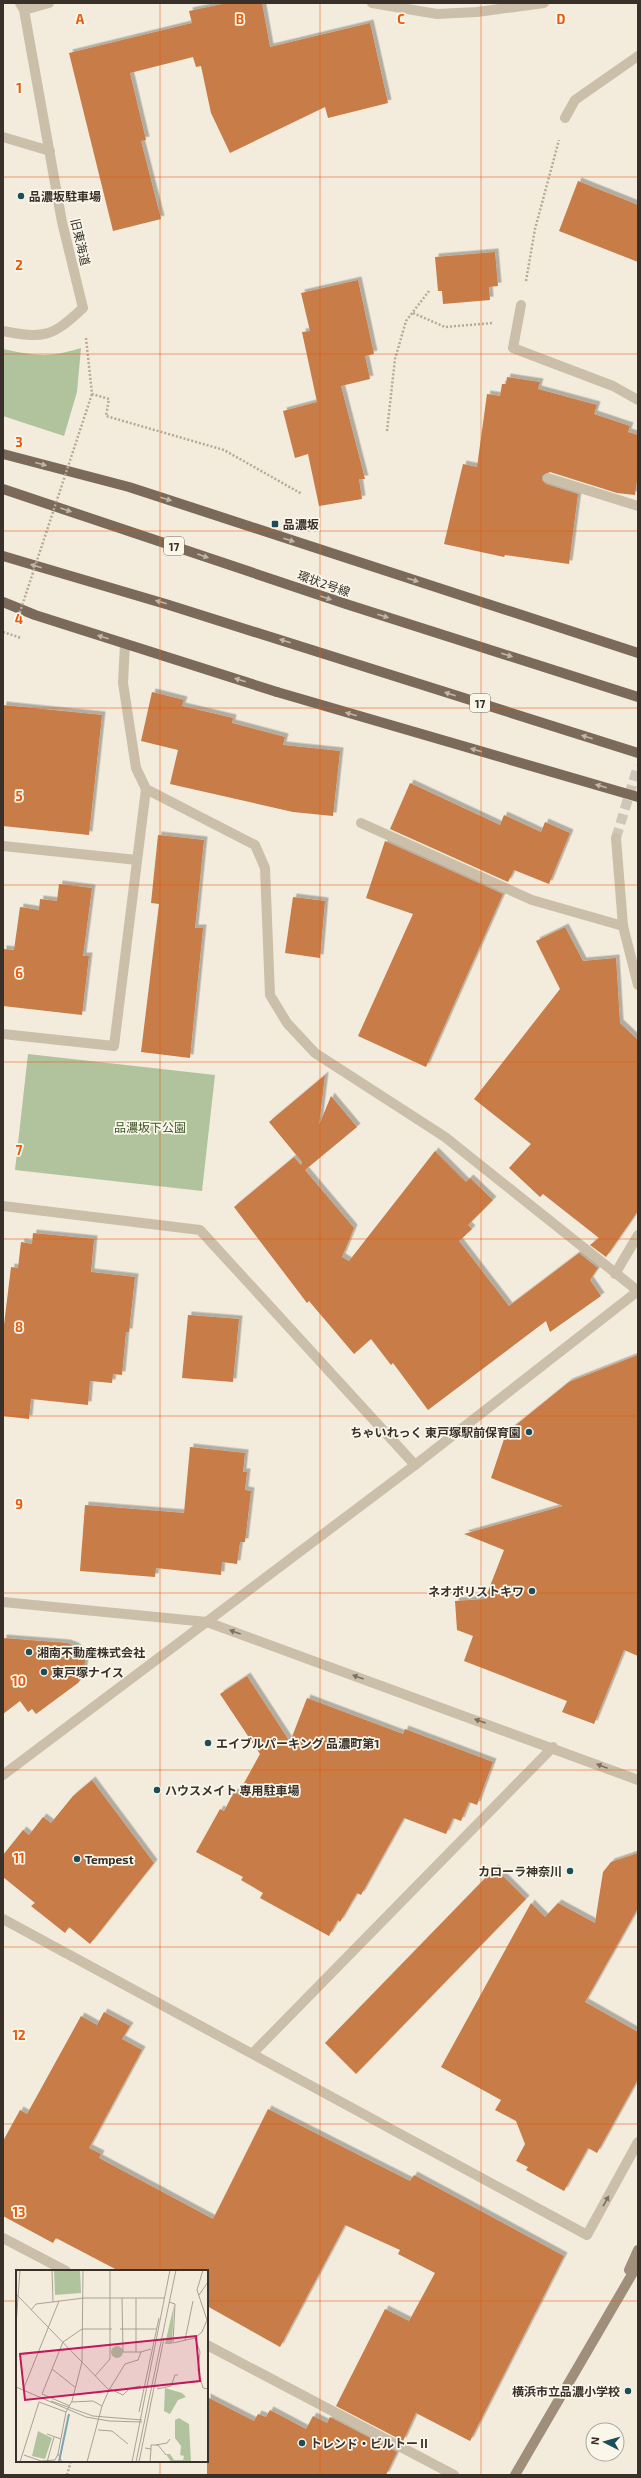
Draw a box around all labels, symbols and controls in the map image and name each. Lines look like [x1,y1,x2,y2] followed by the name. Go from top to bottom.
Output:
[76,11,85,27] text: A
[236,11,244,27] text: B
[397,11,405,27] text: C
[557,11,566,27] text: D
[16,80,22,96] text: 1
[29,189,101,203] place label: 品濃坂駐車場
[16,191,26,201] marker: 品濃坂駐車場
[69,217,93,267] street label: 旧東海道
[15,257,23,273] text: 2
[15,434,23,450] text: 3
[35,461,47,467] one-way arrow
[160,496,172,502] one-way arrow
[61,507,73,513] one-way arrow
[283,517,319,531] place label: 品濃坂
[270,519,280,529] marker: 品濃坂
[164,537,184,555] road number: 17
[284,537,296,543] one-way arrow
[197,553,209,559] one-way arrow
[30,563,42,569] one-way arrow
[296,567,352,599] street label: 環状2号線
[407,577,419,583] one-way arrow
[320,595,332,601] one-way arrow
[155,599,167,605] one-way arrow
[15,611,23,627] text: 4
[377,613,389,619] one-way arrow
[96,633,108,639] one-way arrow
[279,638,291,644] one-way arrow
[501,653,513,659] one-way arrow
[234,677,246,683] one-way arrow
[444,691,456,697] one-way arrow
[470,694,490,712] road number: 17
[345,711,357,717] one-way arrow
[581,734,593,740] one-way arrow
[469,747,481,753] one-way arrow
[594,783,606,789] one-way arrow
[15,788,23,804] text: 5
[15,965,23,981] text: 6
[114,1120,186,1134] park label: 品濃坂下公園
[16,1142,23,1158] text: 7
[15,1319,23,1335] text: 8
[350,1425,521,1439] place label: ちゃいれっく 東戸塚駅前保育園
[524,1427,534,1437] marker: ちゃいれっく 東戸塚駅前保育園
[15,1496,23,1512] text: 9
[428,1584,524,1598] place label: ネオポリストキワ
[527,1586,537,1596] marker: ネオポリストキワ
[229,1629,241,1635] one-way arrow
[37,1645,145,1659] place label: 湘南不動産株式会社
[24,1647,34,1657] marker: 湘南不動産株式会社
[52,1665,124,1679] place label: 東戸塚ナイス
[39,1667,49,1677] marker: 東戸塚ナイス
[12,1673,26,1689] text: 10
[351,1673,363,1679] one-way arrow
[473,1717,485,1723] one-way arrow
[216,1736,379,1750] place label: エイブルパーキング 品濃町第1
[203,1738,213,1748] marker: エイブルパーキング 品濃町第1
[595,1763,607,1769] one-way arrow
[165,1783,300,1797] place label: ハウスメイト 専用駐車場
[152,1785,162,1795] marker: ハウスメイト 専用駐車場
[13,1850,25,1866] text: 11
[85,1852,134,1866] place label: Tempest
[72,1854,82,1864] marker: Tempest
[478,1864,562,1878] place label: カローラ神奈川
[565,1866,575,1876] marker: カローラ神奈川
[12,2027,26,2043] text: 12
[602,2195,609,2206] one-way arrow
[13,2204,26,2220] text: 13
[16,2270,208,2462] inset map
[512,2384,620,2398] place label: 横浜市立品濃小学校
[623,2386,633,2396] marker: 横浜市立品濃小学校
[585,2422,625,2462] north arrow
[310,2436,430,2450] place label: トレンド・ビルトーⅡ
[588,2436,601,2446] text: N
[297,2438,307,2448] marker: トレンド・ビルトーⅡ

